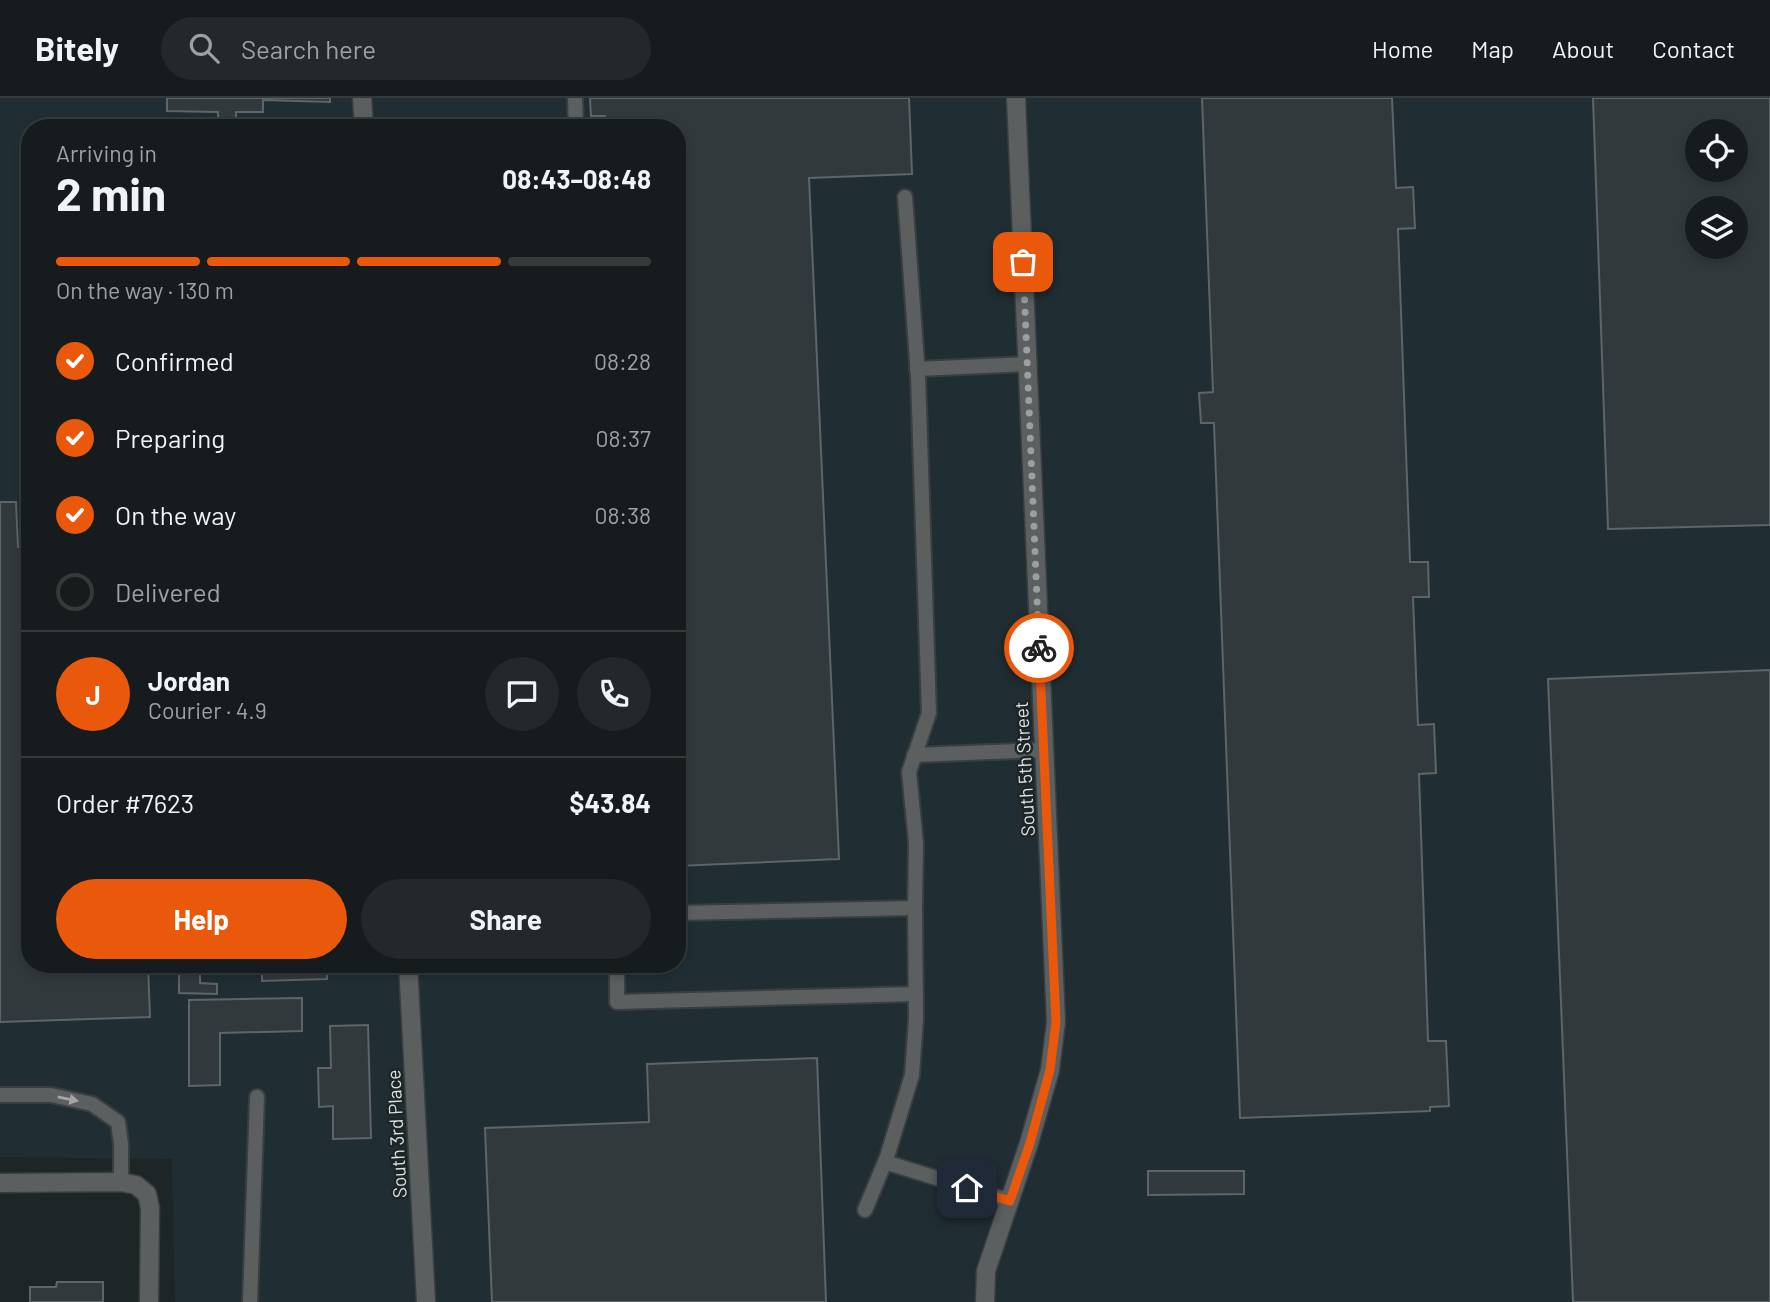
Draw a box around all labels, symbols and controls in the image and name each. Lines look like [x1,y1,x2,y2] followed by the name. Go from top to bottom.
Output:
[161,17,651,80] search box
[35,28,119,68] text: Bitely
[185,29,223,67] icon: search
[241,33,376,64] text: Search here
[1372,34,1433,63] text: Home
[1471,34,1514,63] text: Map
[1552,34,1614,63] text: About
[1652,34,1735,63] text: Contact
[1685,119,1748,259] map controls
[1685,119,1748,182] button: locate
[56,139,157,167] text: Arriving in
[502,163,651,194] text: 08:43–08:48
[56,165,166,220] text: 2 min
[1685,196,1748,259] button: layers
[993,232,1053,292] pin
[1004,243,1042,281] icon: bag
[56,276,234,304] text: On the way · 130 m
[56,342,94,380] icon: check
[115,345,234,376] text: Confirmed
[594,347,651,375] text: 08:28
[56,419,94,457] icon: check
[115,422,225,453] text: Preparing
[596,424,651,452] text: 08:37
[56,496,94,534] icon: check
[115,499,236,530] text: On the way
[594,501,651,529] text: 08:38
[115,576,221,607] text: Delivered
[1004,613,1074,683] courier
[1020,629,1058,667] icon: bike
[485,657,559,731] button: chat
[577,657,651,731] button: phone
[148,665,230,696] text: Jordan
[85,679,101,710] text: J
[148,696,267,724] text: Courier · 4.9
[1009,701,1039,837] street label: South 5th Street
[56,787,194,818] text: Order #7623
[570,787,651,818] text: $43.84
[56,879,347,959] button: Help
[361,879,651,959] button: Share
[381,1069,411,1199] street label: South 3rd Place
[57,1093,79,1104] one-way arrow
[937,1158,997,1218] pin
[948,1169,986,1207] icon: home

